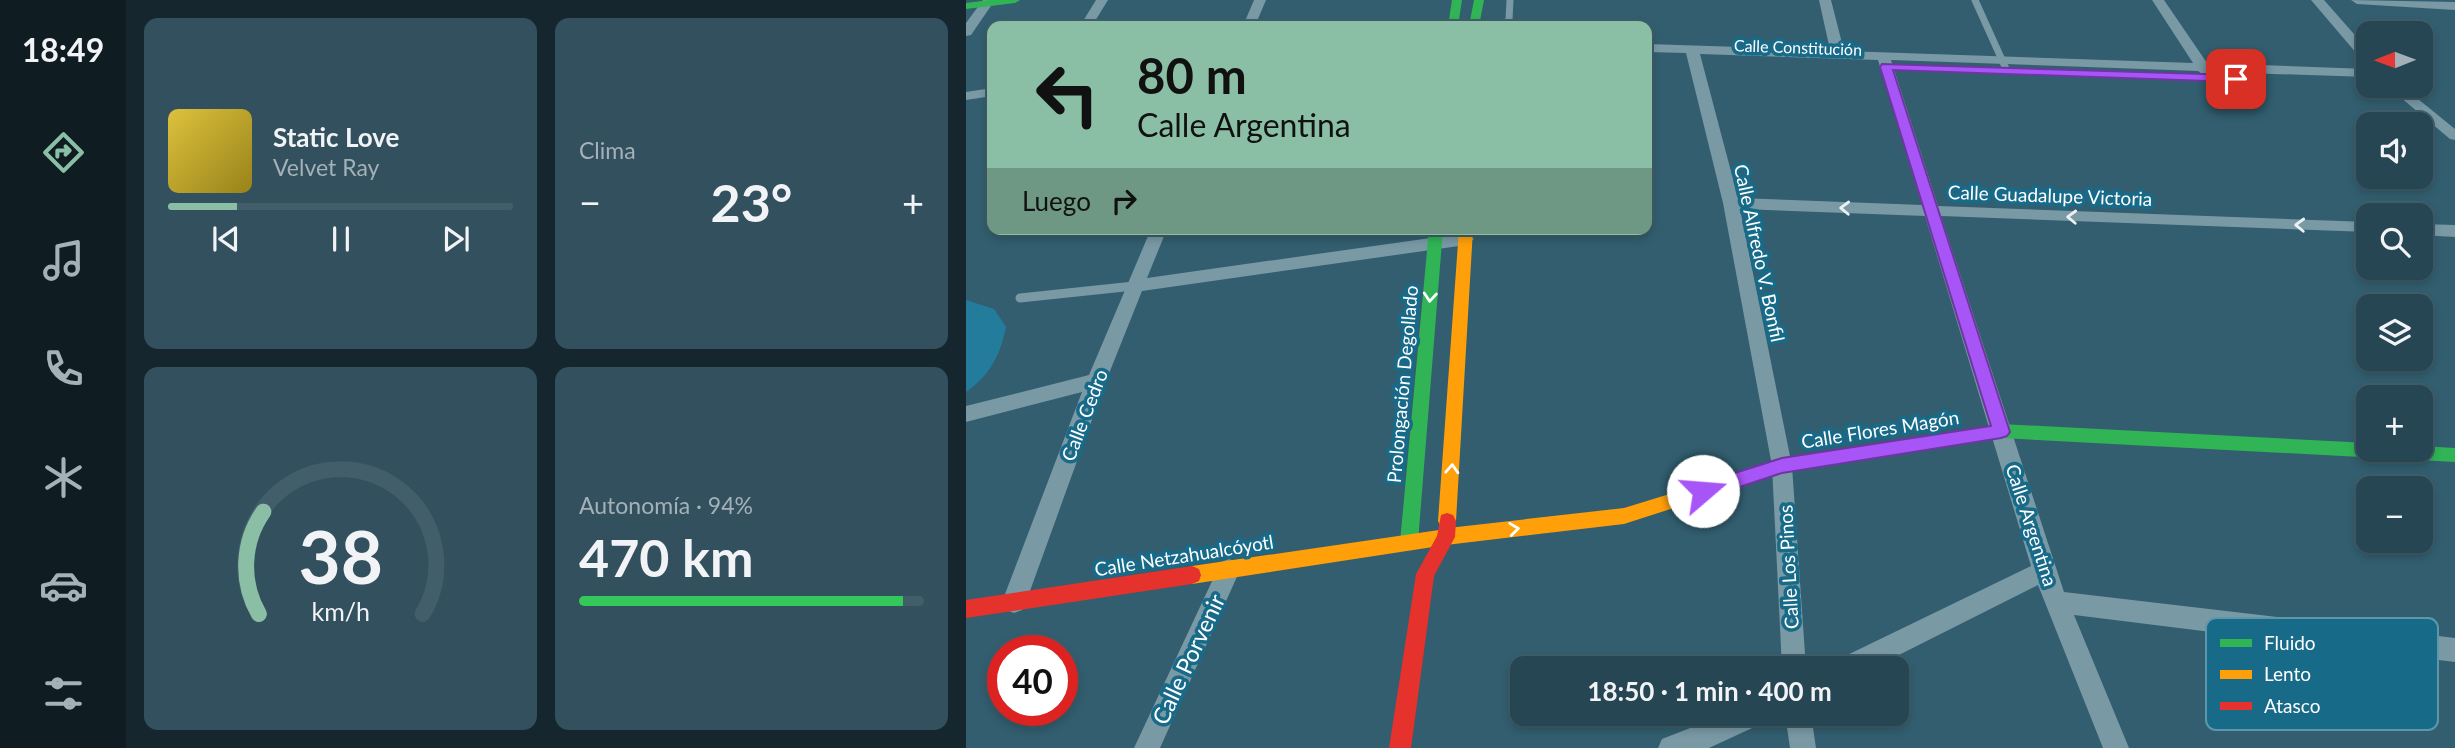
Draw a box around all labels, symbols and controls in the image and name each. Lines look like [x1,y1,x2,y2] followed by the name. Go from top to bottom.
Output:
[2356,21,2432,98] north arrow
[2356,21,2433,553] map controls
[22,30,104,69] text: 18:49
[1734,35,1862,59] street label: Calle Constitución
[1137,46,1247,104] text: 80 m
[1022,49,1113,140] icon: left
[2206,49,2266,109] pin
[2217,60,2255,98] icon: arrive
[1137,105,1351,144] text: Calle Argentina
[2356,112,2433,189] button: sound
[273,121,400,153] text: Static Love
[39,128,88,177] icon: directions
[579,136,636,164] text: Clima
[273,153,379,181] text: Velvet Ray
[1730,162,1790,344] street label: Calle Alfredo V. Bonfil
[711,171,792,233] text: 23°
[579,179,601,225] text: −
[902,179,924,225] text: +
[1947,180,2153,210] street label: Calle Guadalupe Victoria
[1105,182,1143,220] icon: right
[1022,185,1091,217] text: Luego
[1839,201,1850,216] one-way arrow
[2356,203,2433,280] button: search
[2066,209,2077,224] one-way arrow
[2294,217,2304,233] one-way arrow
[207,220,245,258] icon: previous
[322,220,360,258] icon: pause
[437,220,475,258] icon: next
[39,236,88,285] icon: music
[1382,284,1422,484] street label: Prolongación Degollado
[1423,292,1438,303] one-way arrow
[2356,294,2433,371] button: layers
[39,344,88,393] icon: phone
[1056,366,1112,464] street label: Calle Cedro
[2356,385,2433,462] button: +
[1799,405,1961,453] street label: Calle Flores Magón
[39,453,88,502] icon: climate
[1666,454,1740,528] position arrow
[2001,461,2063,589] street label: Calle Argentina
[1444,463,1459,474] one-way arrow
[2356,476,2433,553] button: −
[579,491,753,519] text: Autonomía · 94%
[1773,504,1803,630] street label: Calle Los Pinos
[298,513,383,601] text: 38
[1508,521,1520,536] one-way arrow
[579,526,753,588] text: 470 km
[1093,529,1275,581] street label: Calle Netzahualcóyotl
[39,561,88,610] icon: car
[1146,589,1231,729] street label: Calle Porvenir
[311,596,370,626] text: km/h
[2206,618,2438,730] legend
[2264,631,2316,654] text: Fluido
[987,635,1078,726] speed limit sign: 40
[2264,662,2311,685] text: Lento
[39,669,88,718] icon: filters
[1587,675,1832,707] text: 18:50 · 1 min · 400 m
[2264,694,2320,717] text: Atasco

